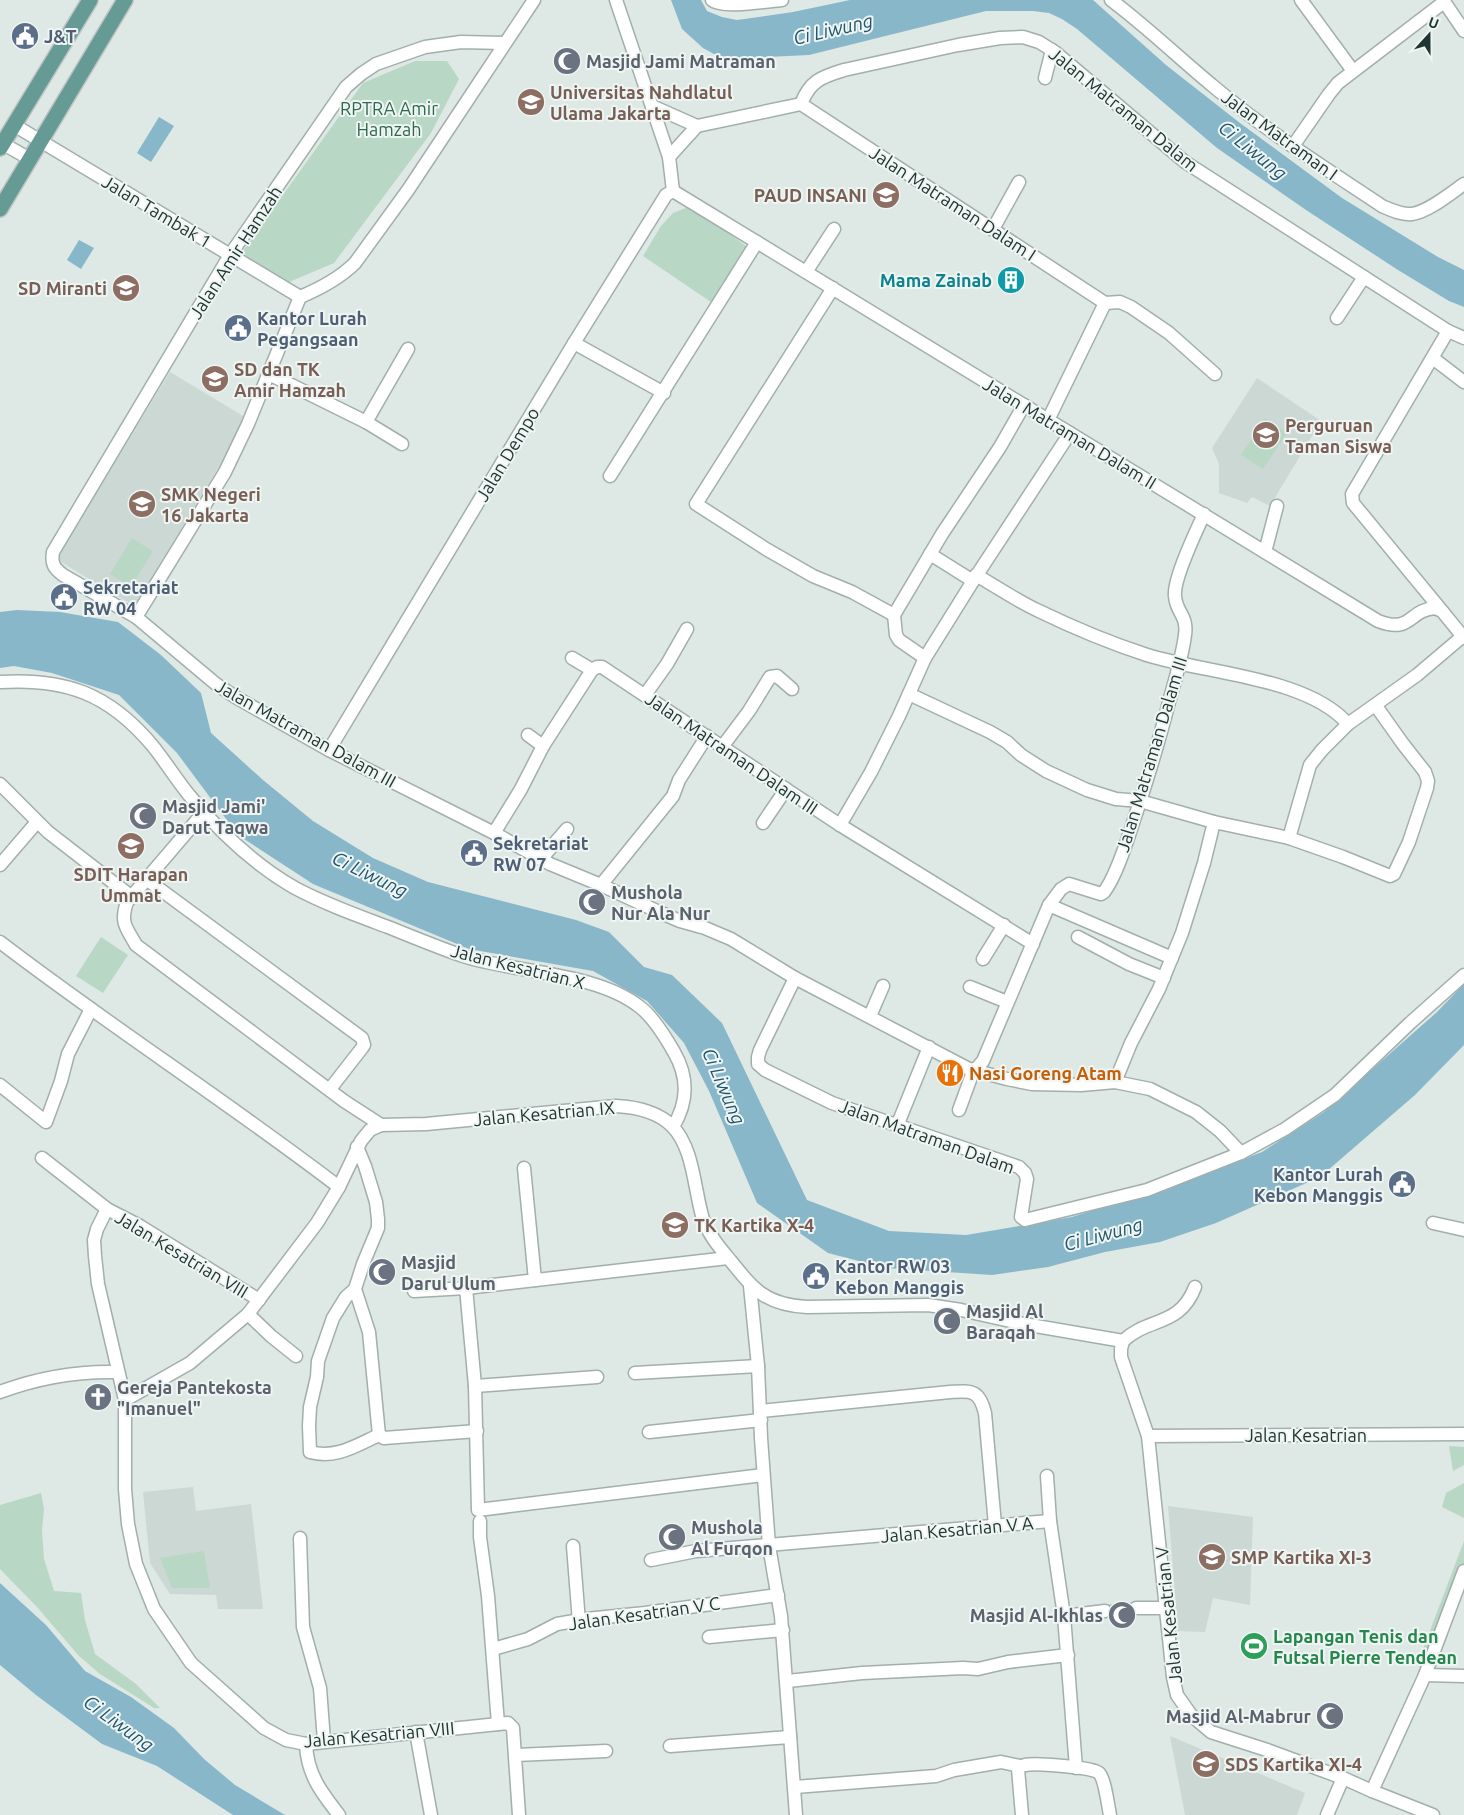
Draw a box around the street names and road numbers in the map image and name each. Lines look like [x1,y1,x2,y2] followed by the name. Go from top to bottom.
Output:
[1046,43,1202,175] street label: Jalan Matraman Dalam
[1218,86,1342,184] street label: Jalan Matraman I
[866,142,1040,264] street label: Jalan Matraman Dalam I
[99,171,215,251] street label: Jalan Tambak 1
[185,182,285,322] street label: Jalan Amir Hamzah
[980,373,1160,493] street label: Jalan Matraman Dalam II
[471,404,543,504] street label: Jalan Dempo
[1112,654,1190,854] street label: Jalan Matraman Dalam III
[212,675,400,791] street label: Jalan Matraman Dalam III
[642,688,822,818] street label: Jalan Matraman Dalam III
[449,940,587,992] street label: Jalan Kesatrian X
[837,1095,1017,1177] street label: Jalan Matraman Dalam
[472,1097,616,1129] street label: Jalan Kesatrian IX
[112,1206,252,1302] street label: Jalan Kesatrian VIII
[1245,1425,1367,1445] street label: Jalan Kesatrian
[880,1512,1035,1546] street label: Jalan Kesatrian V A
[1151,1545,1185,1684] street label: Jalan Kesatrian V
[567,1592,721,1634] street label: Jalan Kesatrian V C
[303,1717,455,1751] street label: Jalan Kesatrian VIII

